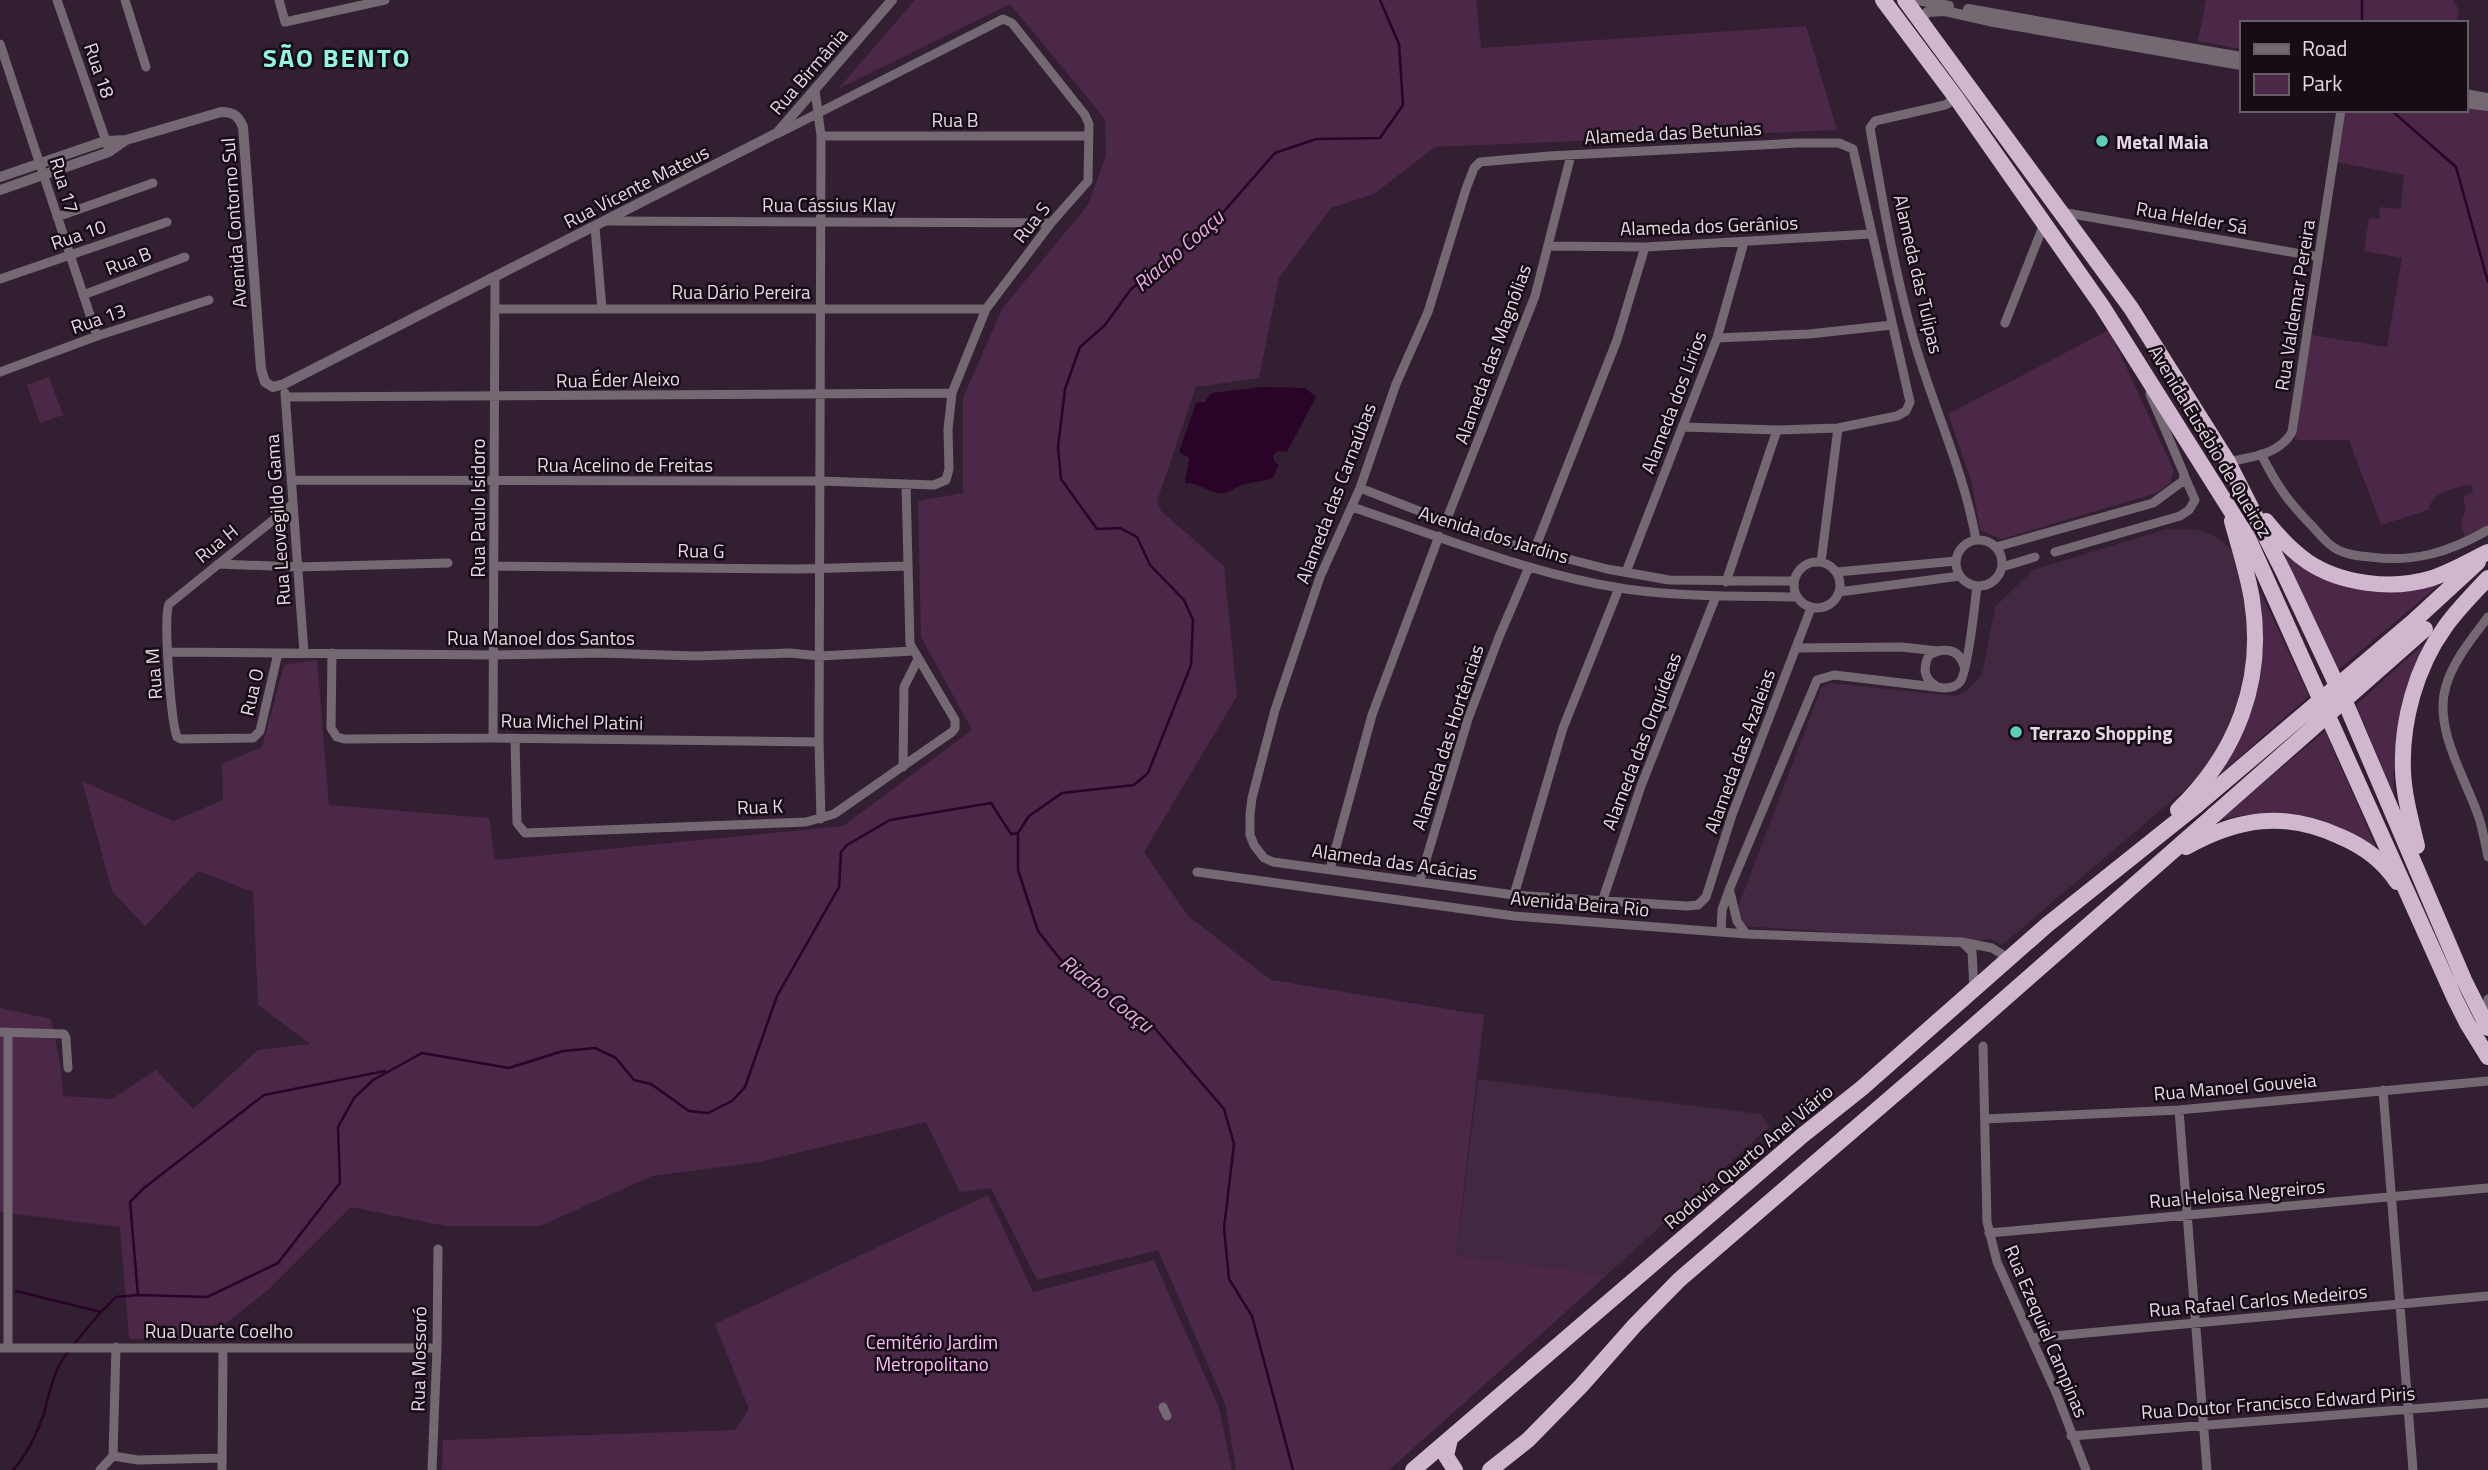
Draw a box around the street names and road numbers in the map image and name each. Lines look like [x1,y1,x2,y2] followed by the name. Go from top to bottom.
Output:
[762,21,854,121] street label: Rua Birmânia
[77,38,123,102] street label: Rua 18
[931,105,979,134] street label: Rua B
[1583,113,1763,151] street label: Alameda das Betunias
[213,137,253,309] street label: Avenida Contorno Sul
[558,137,714,235] street label: Rua Vicente Mateus
[43,154,87,216] street label: Rua 17
[762,190,896,219] street label: Rua Cássius Klay
[1887,192,1951,357] street label: Alameda das Tulipas
[2134,193,2250,241] street label: Rua Helder Sá
[1005,195,1057,249] street label: Rua S
[1619,207,1799,243] street label: Alameda dos Gerânios
[46,211,110,257] street label: Rua 10
[2266,217,2322,393] street label: Rua Valdemar Pereira
[101,238,155,282] street label: Rua B
[1446,260,1538,448] street label: Alameda das Magnólias
[671,277,811,306] street label: Rua Dário Pereira
[66,295,130,341] street label: Rua 13
[1633,326,1714,477] street label: Alameda dos Lírios
[2142,339,2280,543] street label: Avenida Eusébio de Queiroz
[556,363,680,395] street label: Rua Éder Aleixo
[1287,398,1383,588] street label: Alameda das Carnaúbas
[257,433,297,607] street label: Rua Leovegildo Gama
[463,439,492,578] street label: Rua Paulo Isidoro
[537,450,713,479] street label: Rua Acelino de Freitas
[1415,497,1573,571] street label: Avenida dos Jardins
[188,517,244,569] street label: Rua H
[677,535,725,565] street label: Rua G
[447,623,635,652] street label: Rua Manoel dos Santos
[1403,640,1491,834] street label: Alameda das Hortências
[137,647,169,701] street label: Rua M
[1594,648,1688,834] street label: Alameda das Orquídeas
[231,665,271,719] street label: Rua O
[1696,665,1782,837] street label: Alameda das Azaleias
[500,705,644,737] street label: Rua Michel Platini
[736,791,784,821] street label: Rua K
[1310,835,1480,887] street label: Alameda das Acácias
[1509,882,1651,924] street label: Avenida Beira Rio
[2152,1064,2318,1108] street label: Rua Manoel Gouveia
[1657,1076,1839,1236] street label: Rodovia Quarto Anel Viário
[2148,1171,2326,1215] street label: Rua Heloisa Negreiros
[1998,1240,2097,1422] street label: Rua Ezequiel Campinas
[2148,1276,2369,1324] street label: Rua Rafael Carlos Medeiros
[403,1306,433,1412] street label: Rua Mossoró
[145,1316,293,1345] street label: Rua Duarte Coelho
[2140,1378,2416,1426] street label: Rua Doutor Francisco Edward Piris

